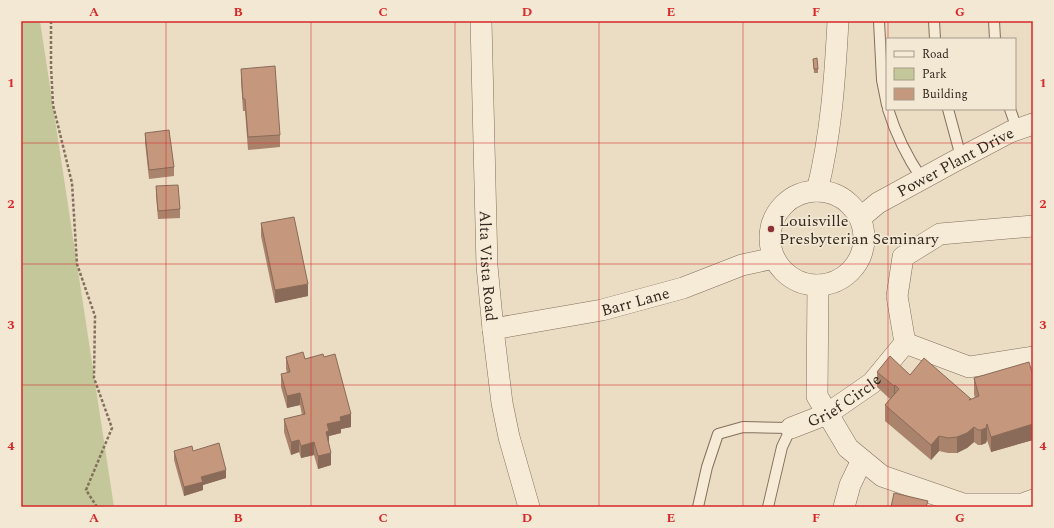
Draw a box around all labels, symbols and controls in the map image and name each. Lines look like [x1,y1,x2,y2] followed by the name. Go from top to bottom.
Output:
[89,2,99,22] text: A
[233,2,243,22] text: B
[378,2,388,22] text: C
[522,2,532,22] text: D
[667,2,676,22] text: E
[812,2,820,22] text: F
[955,2,965,22] text: G
[886,38,1016,110] legend
[922,45,949,64] text: Road
[922,65,947,84] text: Park
[7,73,15,93] text: 1
[1039,73,1047,93] text: 1
[922,85,968,104] text: Building
[893,121,1018,204] street label: Power Plant Drive
[7,194,15,214] text: 2
[1039,194,1047,214] text: 2
[779,209,940,251] place label: Louisville Presbyterian Seminary
[473,210,503,323] street label: Alta Vista Road
[766,224,776,234] marker: Louisville Presbyterian Seminary
[598,281,672,323] street label: Barr Lane
[7,315,15,335] text: 3
[1039,315,1047,335] text: 3
[804,369,888,434] street label: Grief Circle
[7,436,15,456] text: 4
[1039,436,1047,456] text: 4
[89,508,99,528] text: A
[233,508,243,528] text: B
[378,508,388,528] text: C
[522,508,532,528] text: D
[667,508,676,528] text: E
[812,508,820,528] text: F
[955,508,965,528] text: G

